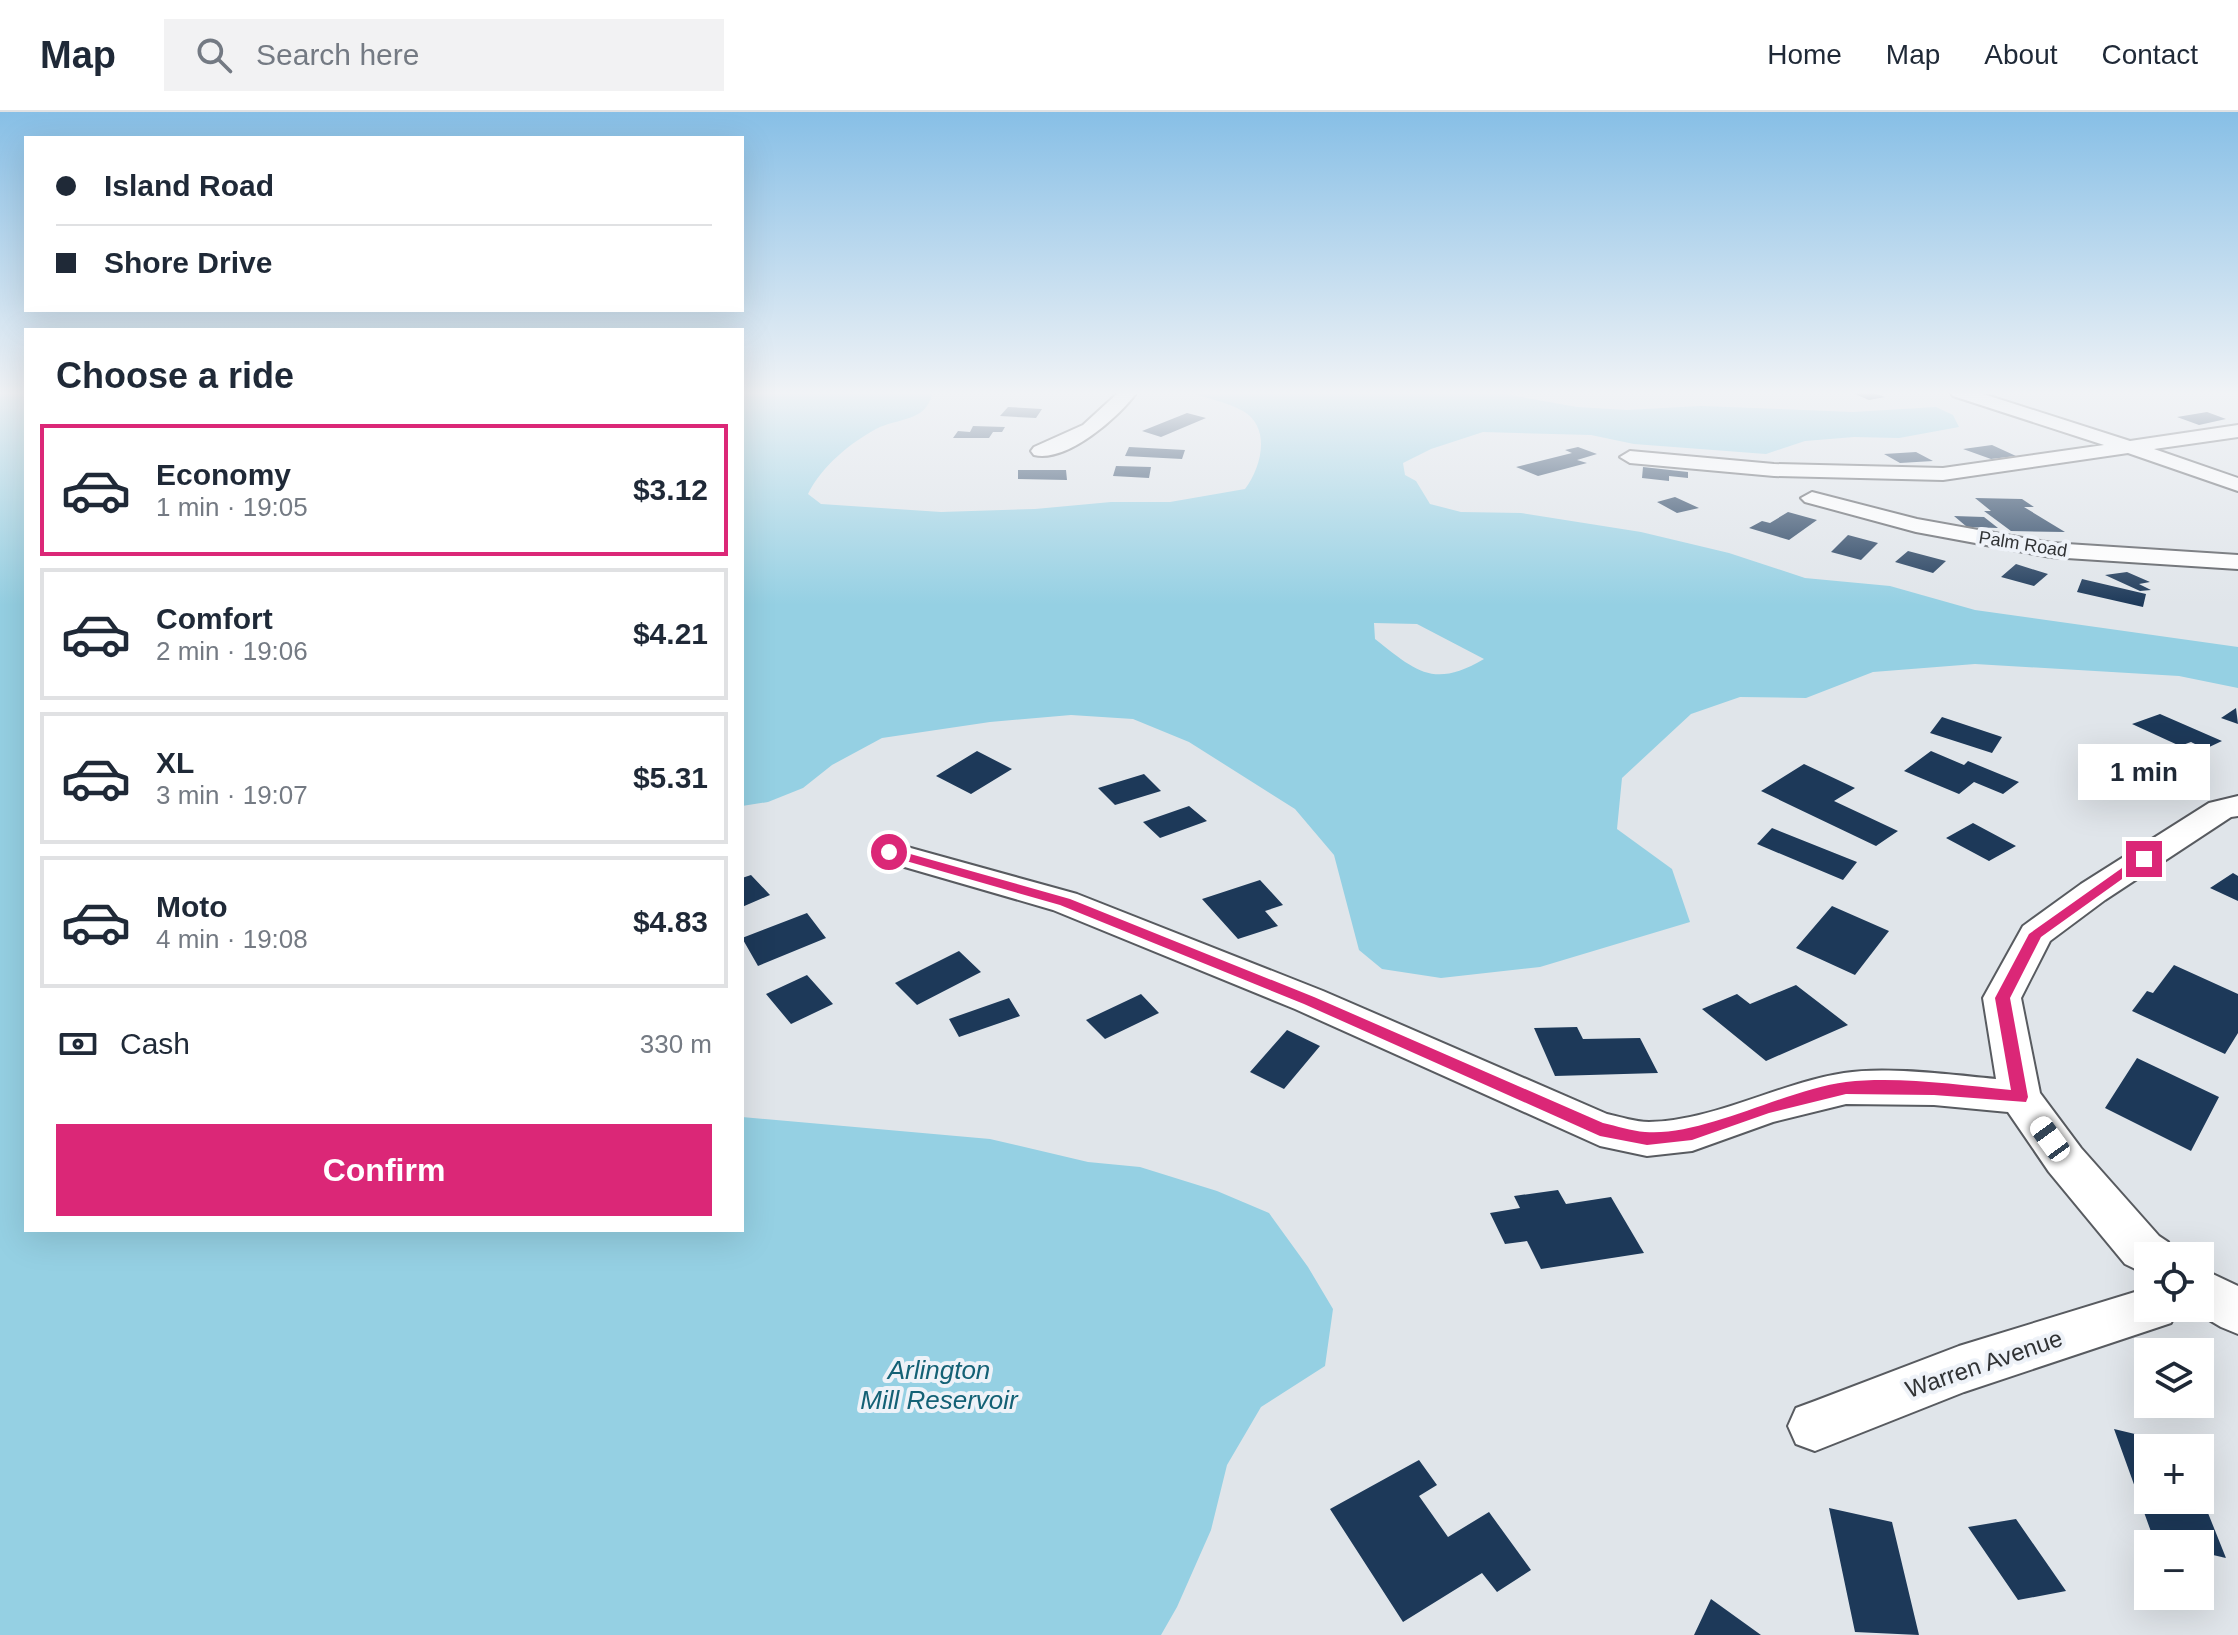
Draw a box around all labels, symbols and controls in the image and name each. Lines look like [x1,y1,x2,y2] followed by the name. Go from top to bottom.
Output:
[164,19,724,91] search box
[192,33,236,77] icon: search
[40,34,116,76] text: Map
[256,38,419,71] text: Search here
[1767,39,1842,70] text: Home
[1886,39,1940,70] text: Map
[1984,39,2058,70] text: About
[2102,39,2198,70] text: Contact
[104,169,274,202] text: Island Road
[104,246,272,279] text: Shore Drive
[56,355,294,396] text: Choose a ride
[60,454,132,526] icon: car
[156,458,291,491] text: Economy
[633,473,708,506] text: $3.12
[156,492,308,522] text: 1 min · 19:05
[1977,527,2069,561] street label: Palm Road
[60,598,132,670] icon: car
[156,602,273,635] text: Comfort
[633,617,708,650] text: $4.21
[156,636,308,666] text: 2 min · 19:06
[60,742,132,814] icon: car
[2078,743,2210,799] callout: 1 min
[156,746,194,779] text: XL
[2110,757,2178,787] text: 1 min
[633,761,708,794] text: $5.31
[156,780,308,810] text: 3 min · 19:07
[871,834,907,870] route start
[2126,841,2162,877] route end
[60,886,132,958] icon: car
[156,890,228,923] text: Moto
[633,905,708,938] text: $4.83
[156,924,308,954] text: 4 min · 19:08
[56,1022,100,1066] icon: cash
[120,1027,190,1060] text: Cash
[640,1029,712,1059] text: 330 m
[2026,1113,2074,1165] car
[56,1124,712,1216] button: Confirm
[2134,1242,2214,1610] map controls
[2134,1242,2214,1322] button: locate
[1902,1324,2066,1403] street label: Warren Avenue
[2134,1338,2214,1418] button: layers
[860,1355,1019,1415] water label: Arlington Mill Reservoir
[2134,1434,2214,1514] button: +
[2134,1530,2214,1610] button: −

